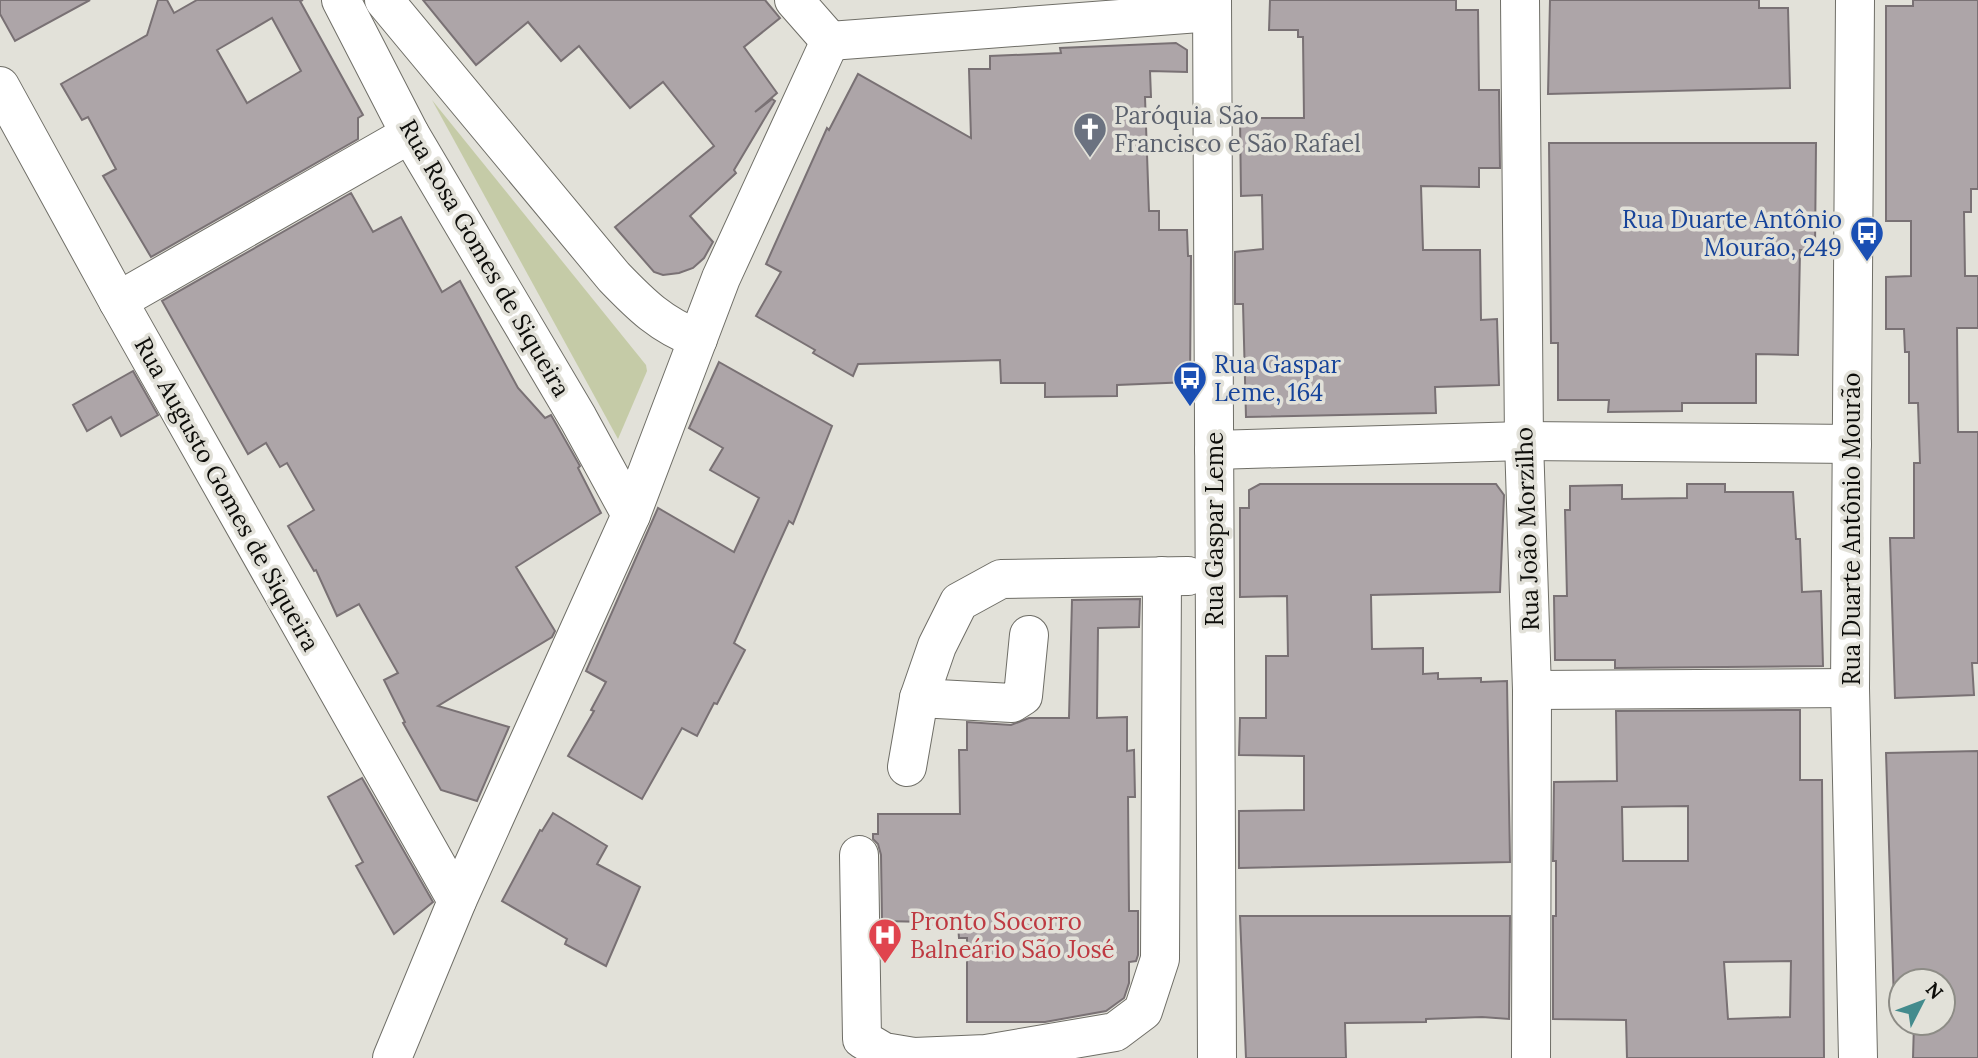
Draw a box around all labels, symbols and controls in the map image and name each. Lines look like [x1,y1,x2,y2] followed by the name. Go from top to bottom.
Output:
[1114,100,1361,159] place label: Paróquia São Francisco e São Rafael
[1071,110,1109,159] church icon: Paróquia São Francisco e São Rafael
[393,114,577,402] street label: Rua Rosa Gomes de Siqueira
[1622,204,1842,263] place label: Rua Duarte Antônio Mourão, 249
[1848,214,1886,263] bus stop icon: Rua Duarte Antônio Mourão, 249
[128,332,326,656] street label: Rua Augusto Gomes de Siqueira
[1214,349,1342,408] place label: Rua Gaspar Leme, 164
[1171,359,1209,408] bus stop icon: Rua Gaspar Leme, 164
[1836,372,1867,686] street label: Rua Duarte Antônio Mourão
[1508,427,1546,631] street label: Rua João Morzilho
[1199,432,1230,626] street label: Rua Gaspar Leme
[910,906,1115,965] place label: Pronto Socorro Balneário São José
[866,916,904,965] hospital icon: Pronto Socorro Balneário São José
[1887,967,1957,1037] north arrow
[1921,977,1949,1004] text: N

